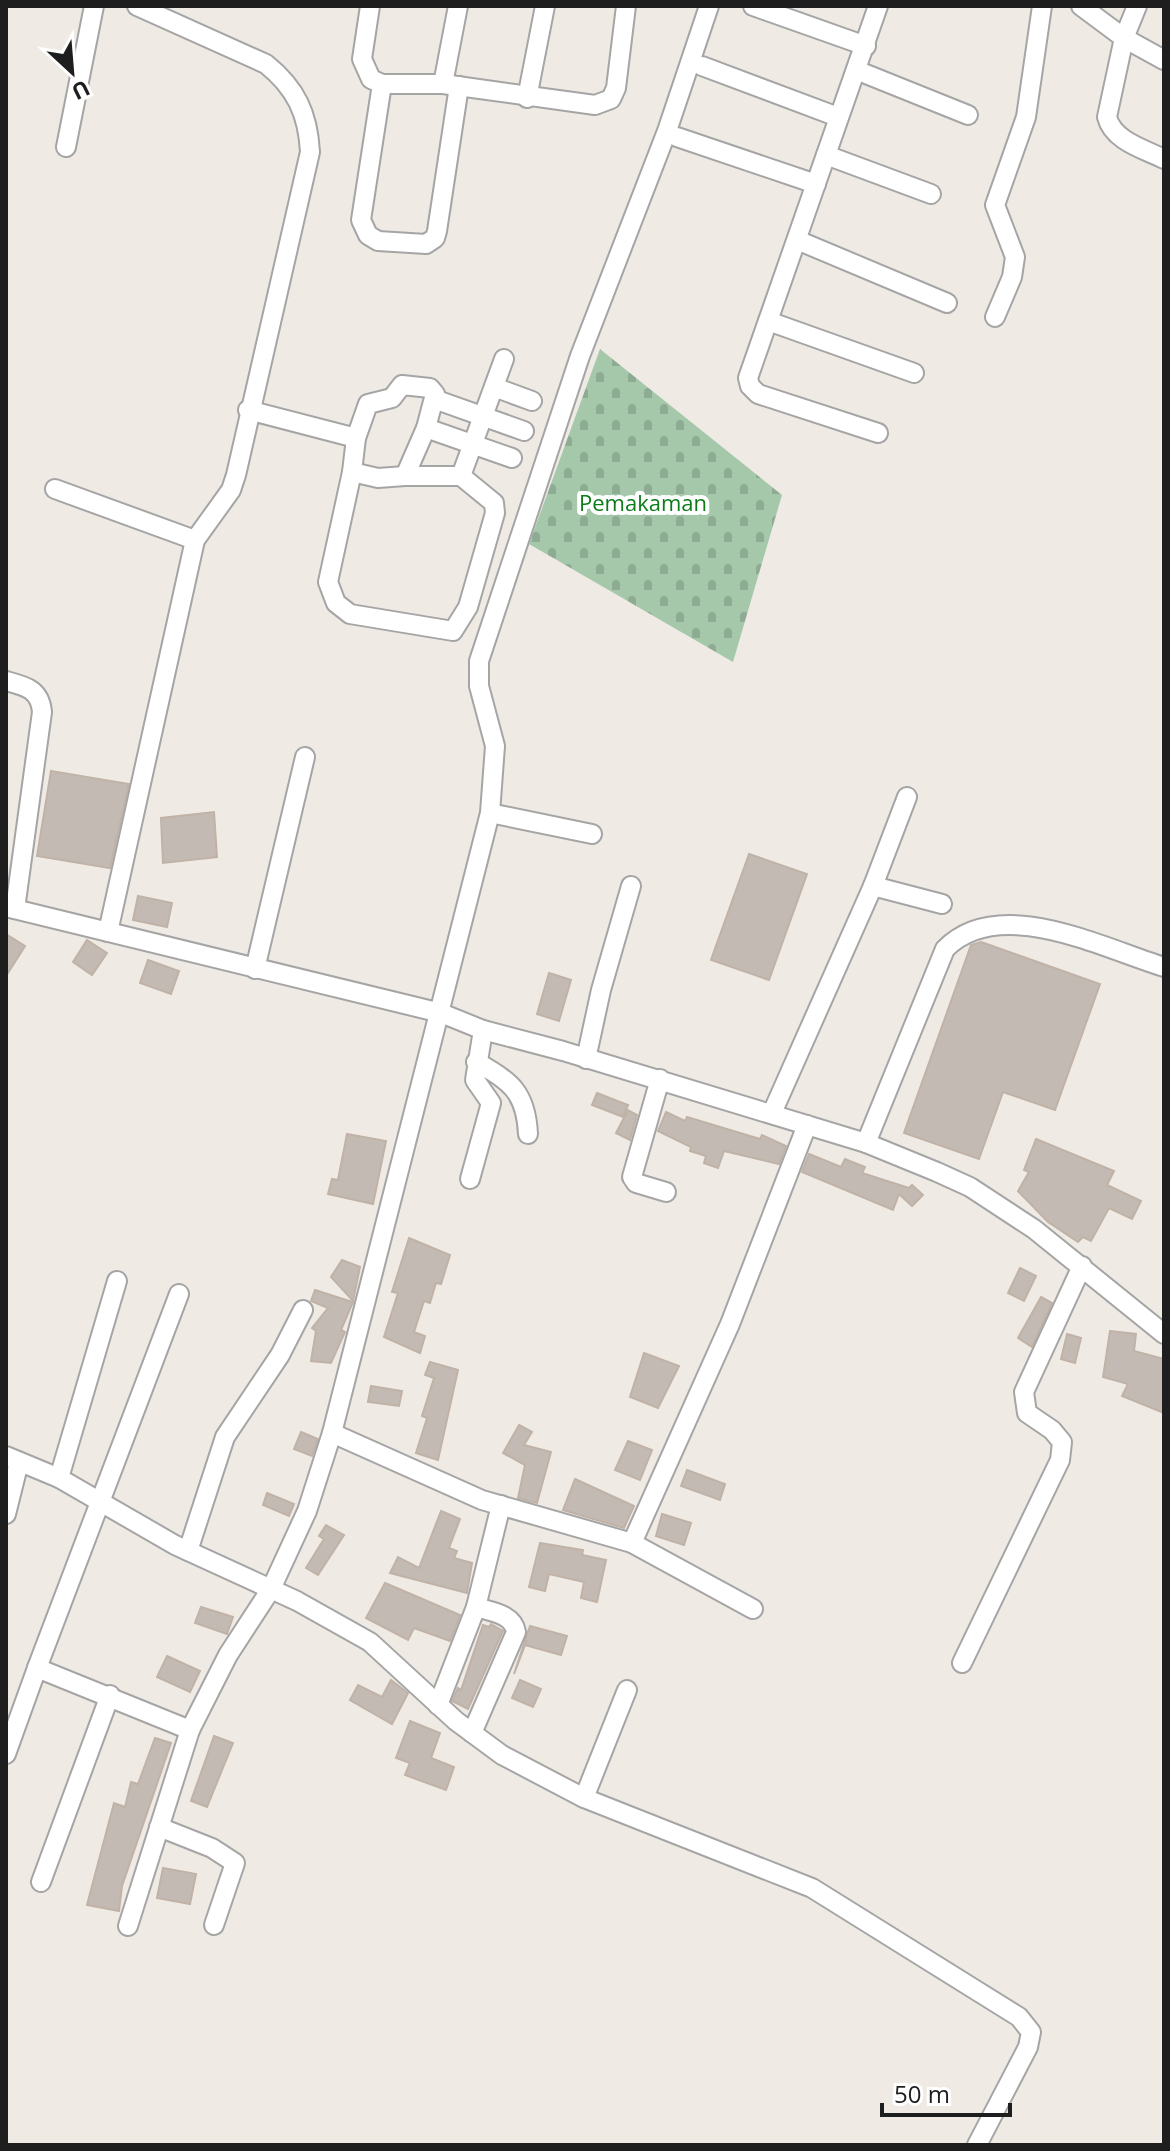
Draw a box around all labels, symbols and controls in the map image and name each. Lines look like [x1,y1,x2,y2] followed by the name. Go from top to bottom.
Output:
[32,32,112,112] north arrow
[67,74,95,108] text: U
[579,487,707,517] park label: Pemakaman
[882,2067,1010,2117] scale bar
[894,2077,950,2110] text: 50 m

